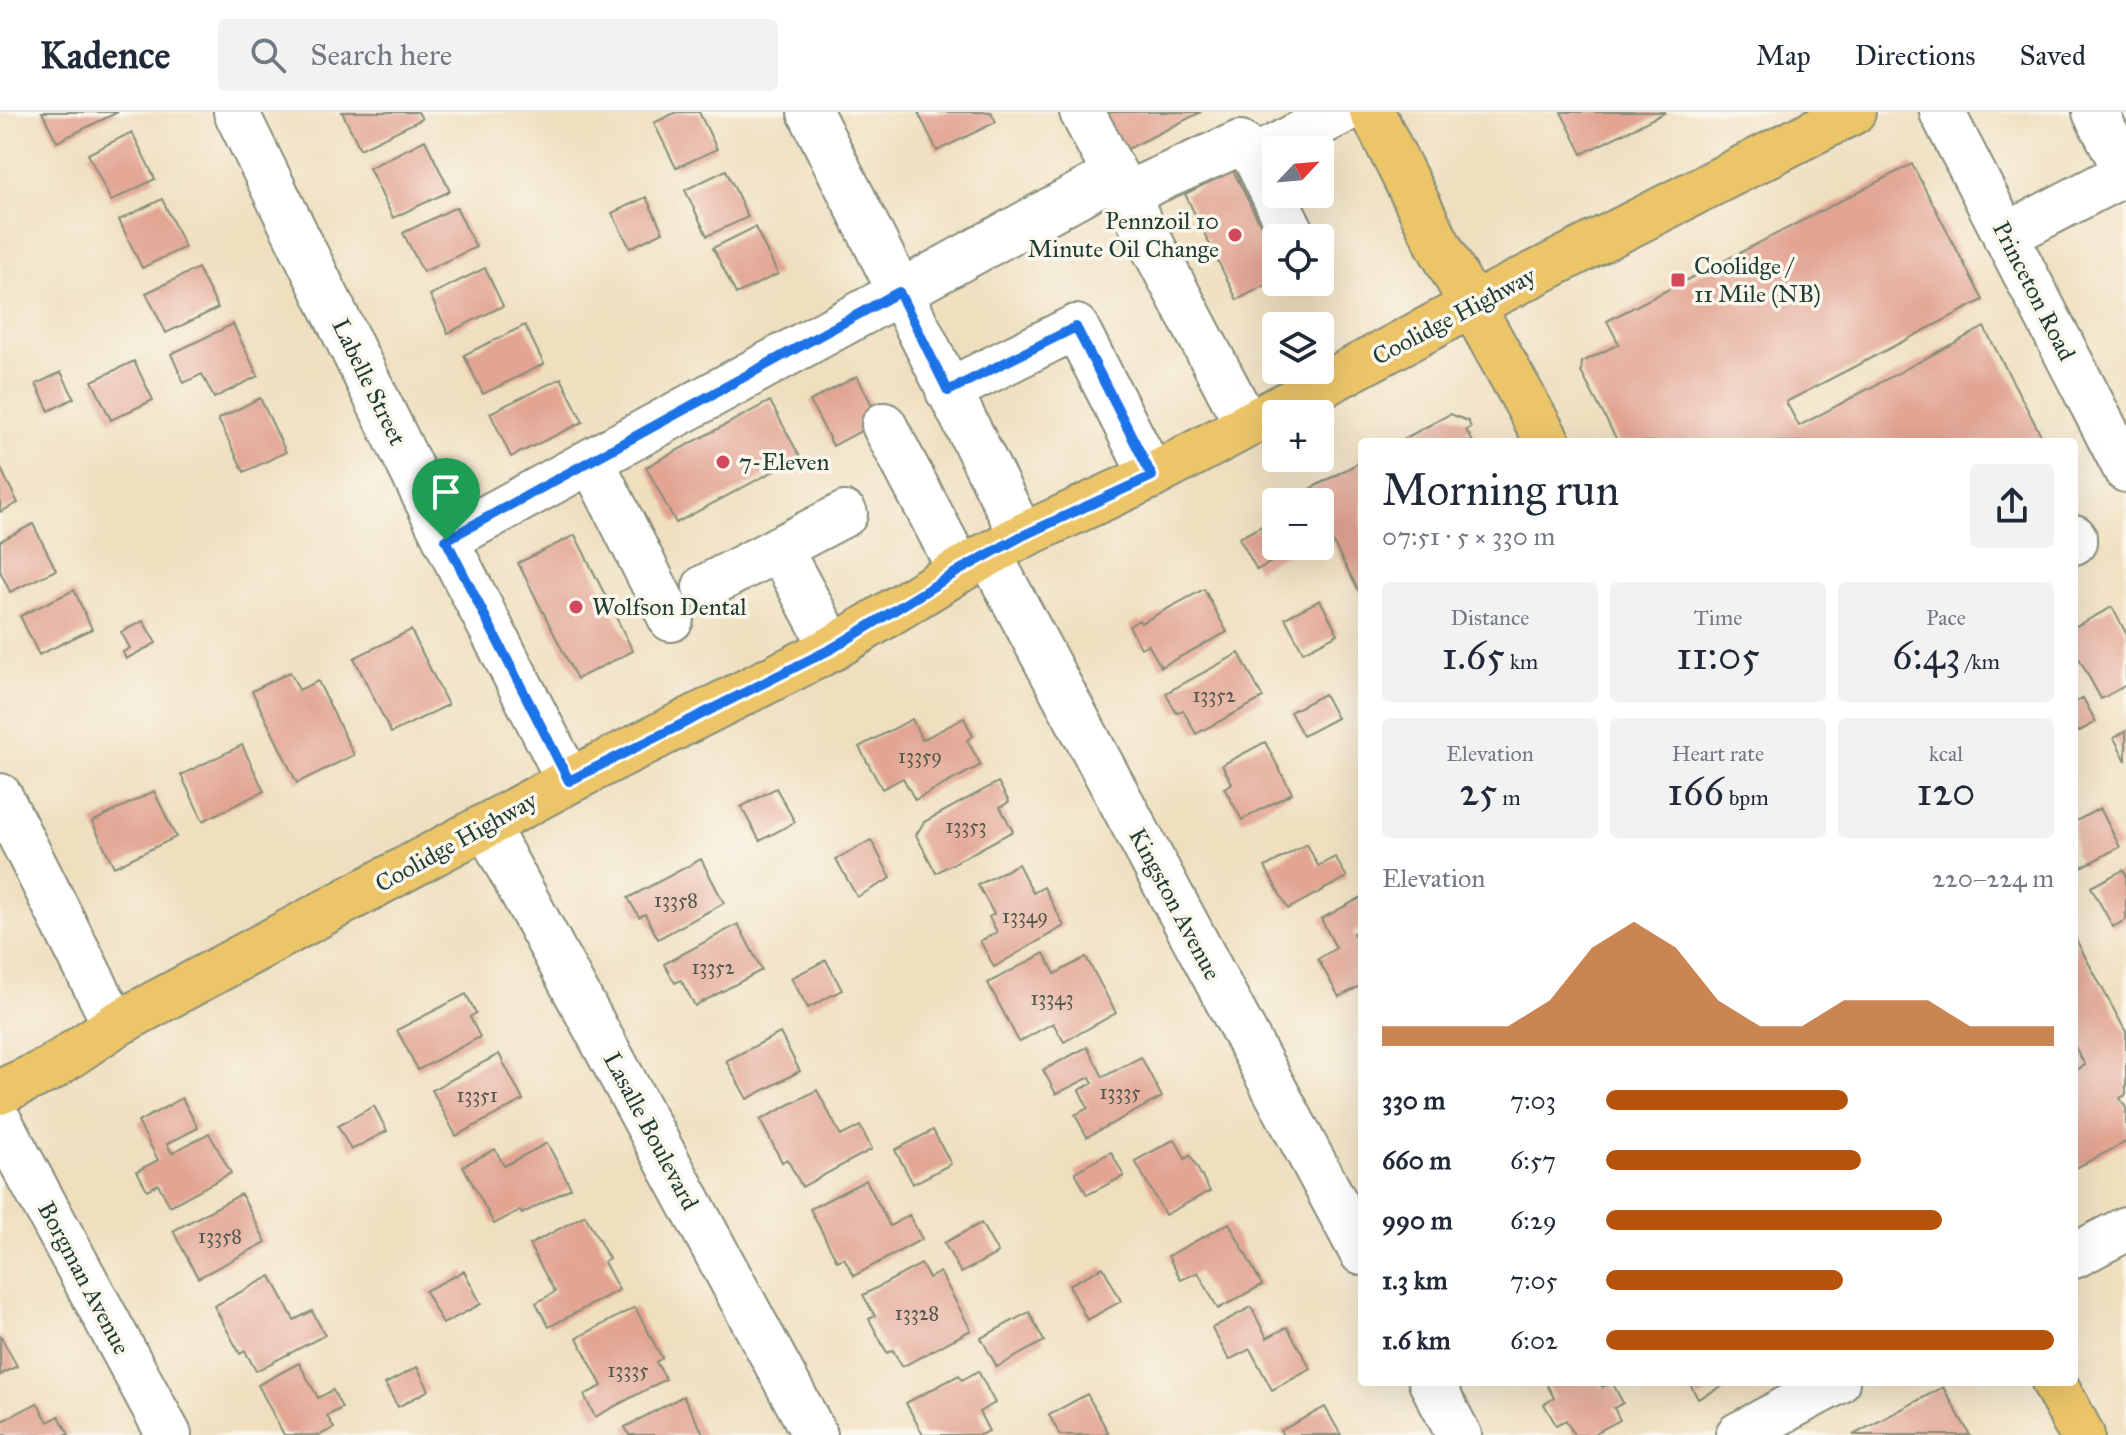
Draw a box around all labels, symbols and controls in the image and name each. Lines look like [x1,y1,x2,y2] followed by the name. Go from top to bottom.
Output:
[218,19,778,91] search box
[40,32,170,78] text: Kadence
[246,33,290,77] icon: search
[310,37,452,73] text: Search here
[1756,38,1811,73] text: Map
[1855,38,1976,73] text: Directions
[2020,38,2086,73] text: Saved
[1262,136,1334,208] north arrow
[1262,136,1334,560] map controls
[1028,206,1219,264] place label: Pennzoil 10 Minute Oil Change
[1986,216,2082,366] street label: Princeton Road
[1262,224,1334,296] button: locate
[1226,226,1244,244] marker: Pennzoil 10 Minute Oil Change
[1694,251,1821,309] place label: Coolidge / 11 Mile (NB)
[1367,260,1541,372] street label: Coolidge Highway
[1669,271,1687,289] marker: Coolidge / 11 Mile (NB)
[1262,312,1334,384] button: layers
[325,314,413,451] street label: Labelle Street
[1262,400,1334,472] button: +
[739,447,829,477] place label: 7-Eleven
[714,453,732,471] marker: 7-Eleven
[412,458,480,540] pin
[1382,463,1619,517] text: Morning run
[1970,464,2054,548] button: share
[424,470,468,514] icon: arrive
[1262,488,1334,560] button: −
[1382,520,1555,552] text: 07:51 · 5 × 330 m
[592,592,747,622] place label: Wolfson Dental
[567,598,585,616] marker: Wolfson Dental
[1451,604,1529,631] text: Distance
[1694,604,1742,631] text: Time
[1926,604,1966,631] text: Pace
[1442,631,1505,680] text: 1.65
[1676,631,1760,680] text: 11:05
[1892,631,1961,680] text: 6:43
[1505,648,1538,675] text: km
[1961,648,2000,675] text: /km
[1192,683,1236,707] house number: 13352
[1446,740,1534,767] text: Elevation
[1672,740,1764,767] text: Heart rate
[1929,740,1963,767] text: kcal
[898,744,942,768] house number: 13359
[1459,767,1497,816] text: 25
[1667,767,1724,816] text: 166
[1917,767,1975,816] text: 120
[1497,784,1521,811] text: m
[1724,784,1769,811] text: bpm
[370,785,543,899] street label: Coolidge Highway
[945,814,987,838] house number: 13353
[1122,823,1228,985] street label: Kingston Avenue
[1382,862,1485,894] text: Elevation
[1932,862,2054,894] text: 220–224 m
[654,888,698,912] house number: 13358
[1002,904,1048,928] house number: 13349
[691,955,735,979] house number: 13352
[1030,986,1074,1010] house number: 13343
[597,1047,705,1215] street label: Lasalle Boulevard
[1099,1080,1141,1104] house number: 13335
[456,1083,498,1107] house number: 13351
[1382,1084,1445,1116] text: 330 m
[1510,1084,1556,1116] text: 7:03
[1382,1144,1451,1176] text: 660 m
[1510,1144,1556,1176] text: 6:57
[31,1196,137,1360] street label: Borgman Avenue
[1382,1204,1453,1236] text: 990 m
[1510,1204,1557,1236] text: 6:29
[198,1224,242,1248] house number: 13358
[1382,1264,1448,1296] text: 1.3 km
[1510,1264,1558,1296] text: 7:05
[895,1301,939,1325] house number: 13328
[1382,1324,1451,1356] text: 1.6 km
[1510,1324,1558,1356] text: 6:02
[607,1358,649,1382] house number: 13335

